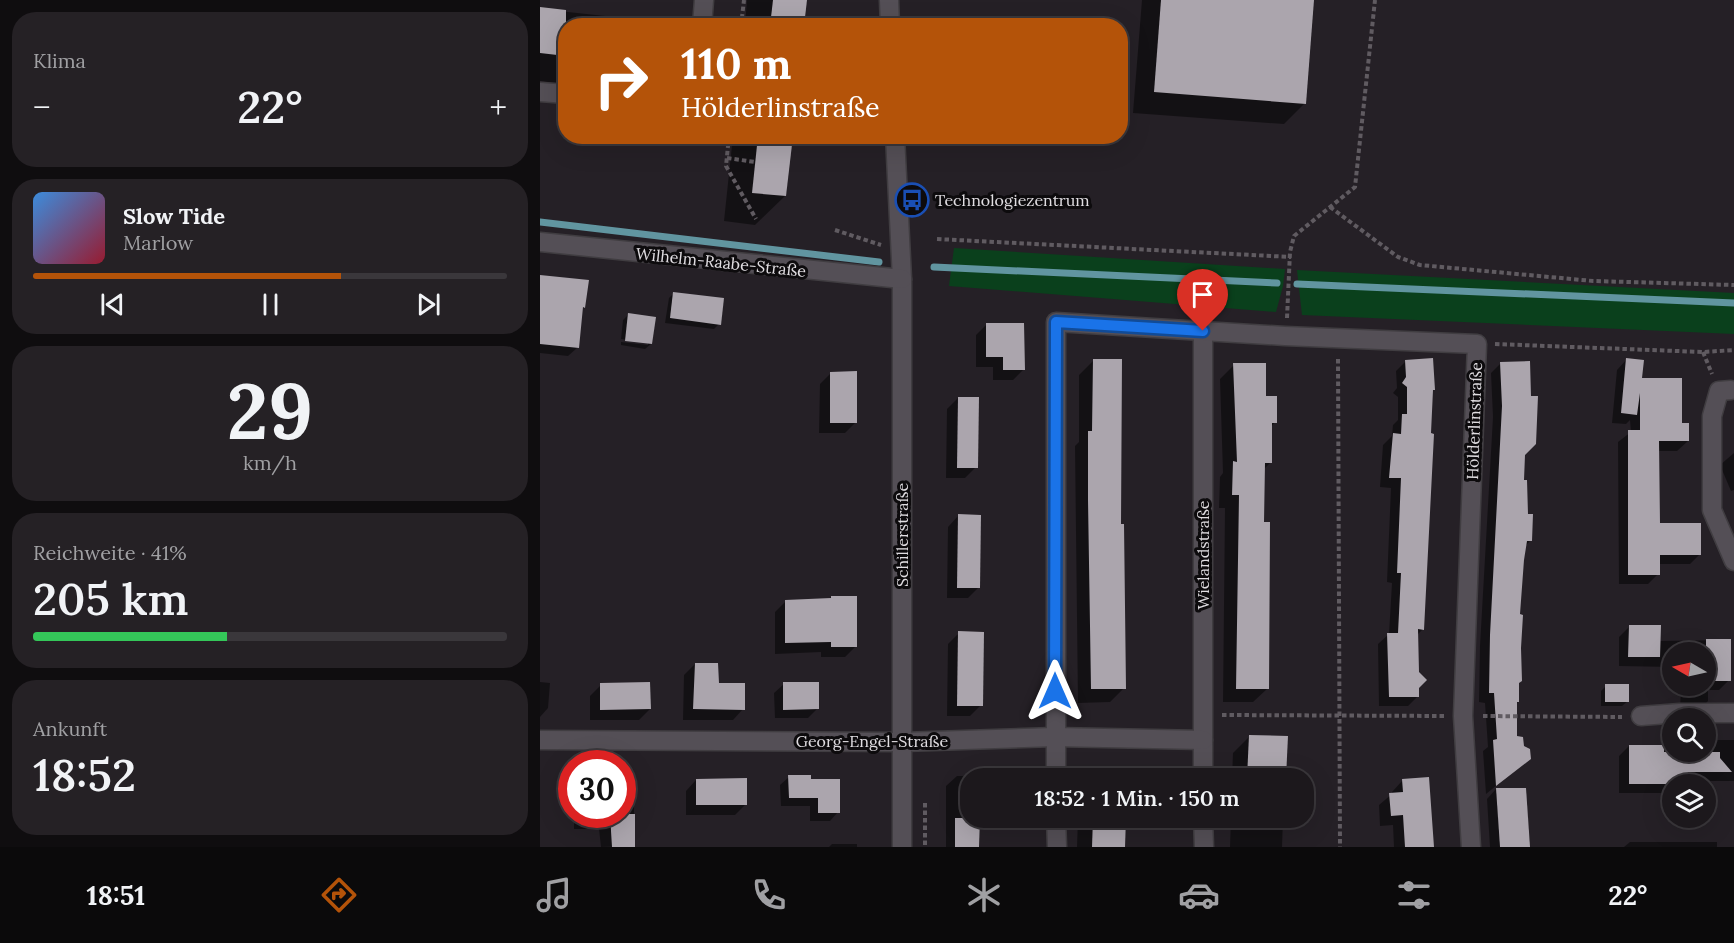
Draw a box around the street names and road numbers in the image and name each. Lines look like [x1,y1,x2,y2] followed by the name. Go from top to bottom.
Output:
[635,243,807,281] street label: Wilhelm-Raabe-Straße
[1462,361,1486,480] street label: Hölderlinstraße
[892,483,912,587] street label: Schillerstraße
[1193,500,1213,609] street label: Wielandstraße
[796,731,948,751] street label: Georg-Engel-Straße

